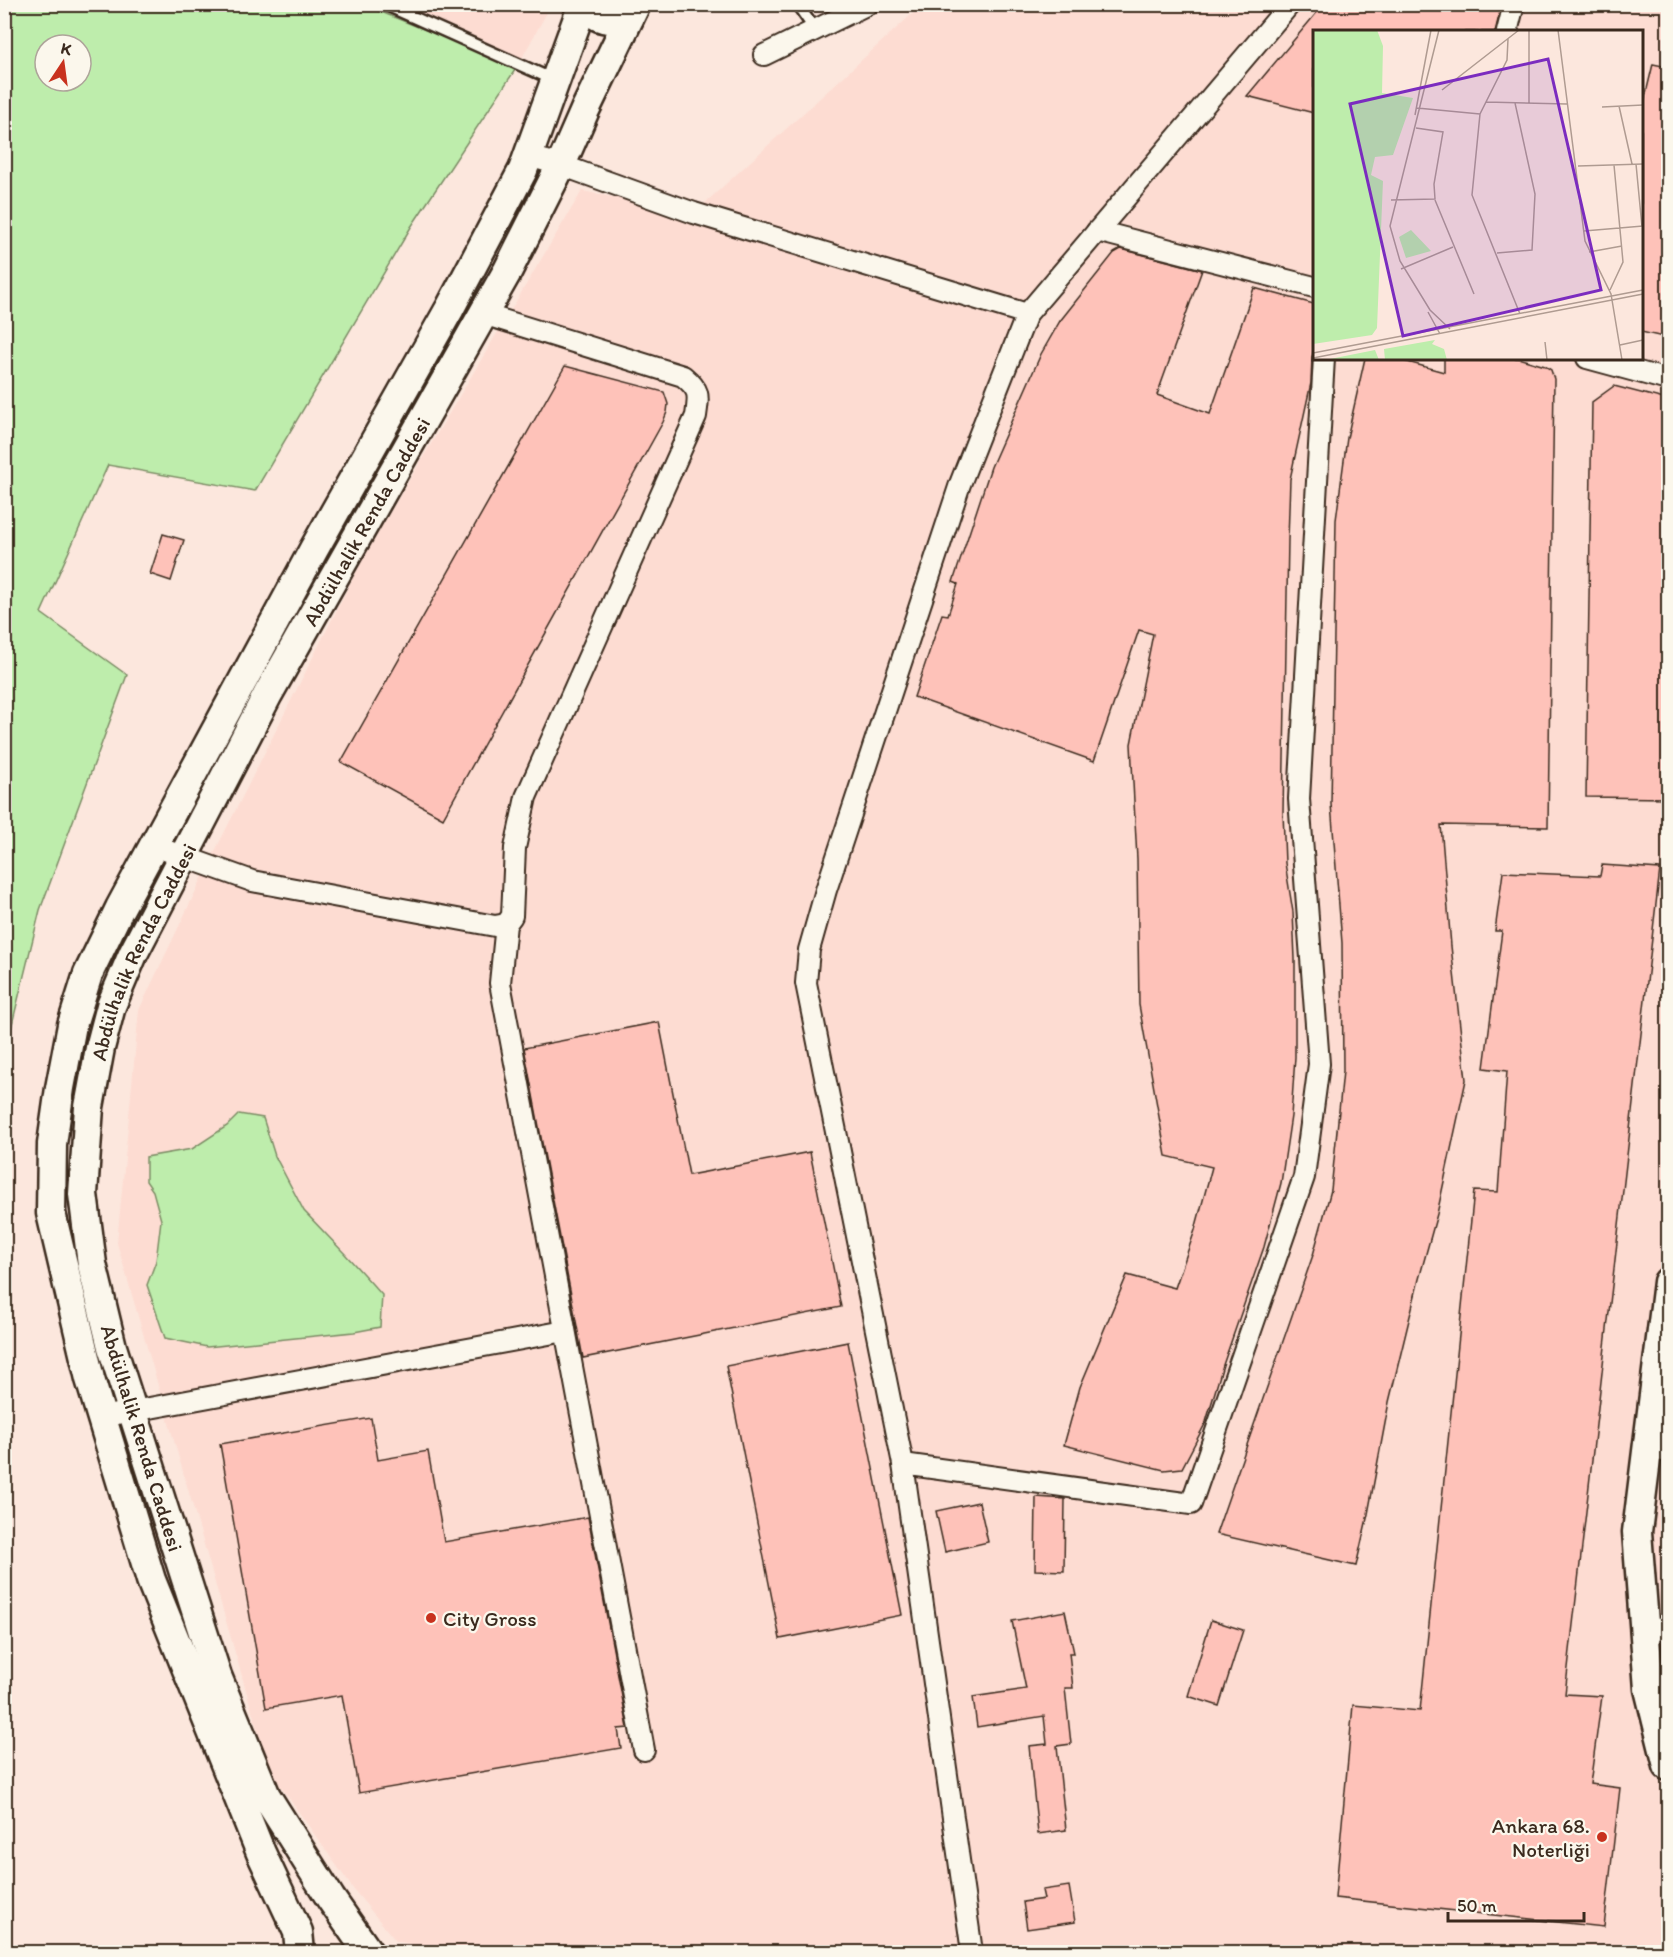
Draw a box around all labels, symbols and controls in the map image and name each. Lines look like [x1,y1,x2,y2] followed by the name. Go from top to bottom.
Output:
[1313,30,1643,360] inset map
[33,33,93,93] north arrow
[59,38,74,59] text: K
[297,412,435,630] street label: Abdülhalik Renda Caddesi
[85,839,201,1063] street label: Abdülhalik Renda Caddesi
[96,1322,188,1554] street label: Abdülhalik Renda Caddesi
[443,1606,537,1631] place label: City Gross
[424,1611,438,1625] marker: City Gross
[1492,1813,1590,1862] place label: Ankara 68. Noterliği
[1595,1830,1609,1844] marker: Ankara 68. Noterliği
[1448,1885,1584,1923] scale bar
[1457,1895,1497,1917] text: 50 m

